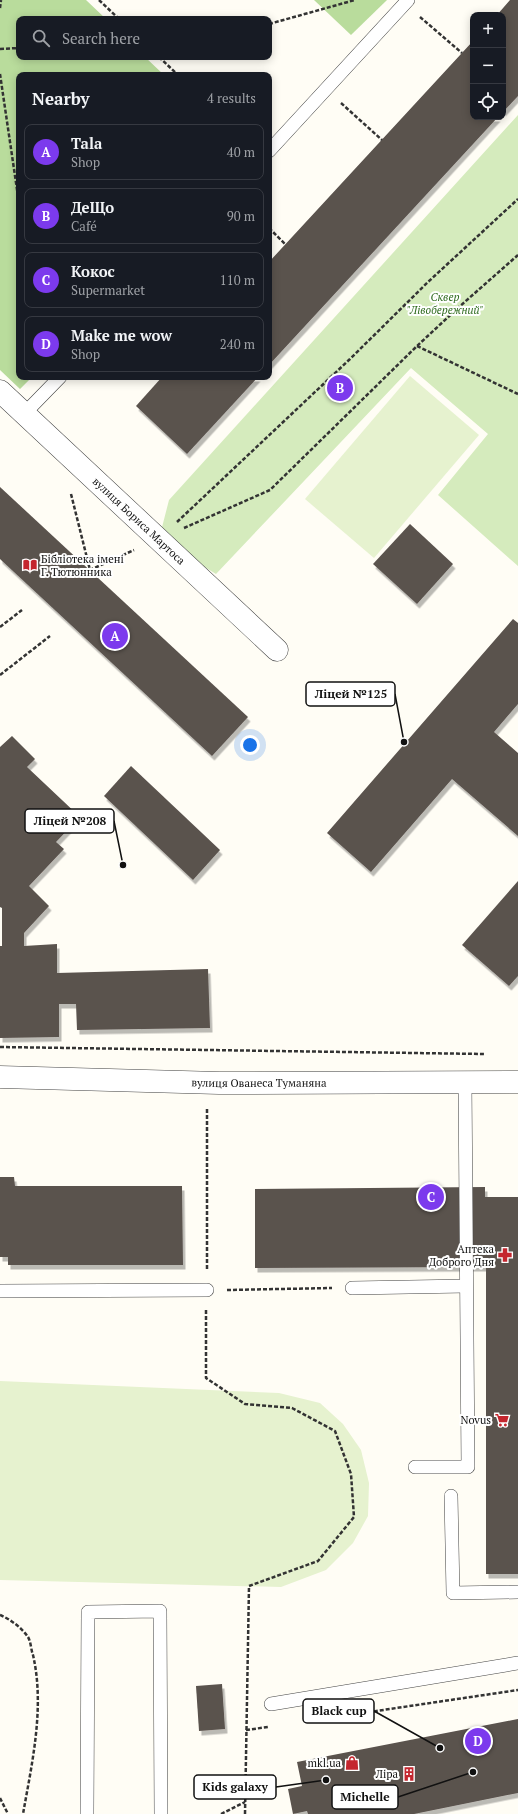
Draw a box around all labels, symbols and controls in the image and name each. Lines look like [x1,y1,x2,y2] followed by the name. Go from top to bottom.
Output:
[470,12,506,120] map controls
[470,12,506,48] button: +
[16,16,272,60] search box
[30,27,52,49] icon: search
[62,28,140,48] text: Search here
[470,48,506,84] button: −
[470,84,506,120] button: locate
[32,87,90,110] text: Nearby
[207,89,256,107] text: 4 results
[71,133,102,153] text: Tala
[41,143,51,161] text: A
[227,143,255,161] text: 40 m
[71,153,100,171] text: Shop
[71,197,114,217] text: ДеЩо
[42,207,50,225] text: B
[227,207,255,225] text: 90 m
[71,217,97,235] text: Café
[71,261,115,281] text: Кокос
[42,271,50,289] text: C
[220,271,255,289] text: 110 m
[71,281,145,299] text: Supermarket
[407,290,483,317] park label: Сквер "Лівобережний"
[71,325,172,345] text: Make me wow
[41,335,51,353] text: D
[220,335,255,353] text: 240 m
[71,345,100,363] text: Shop
[327,373,353,403] pin: B
[90,474,188,568] street label: вулиця Бориса Мартоса
[41,552,124,579] place label: Бібліотека імені Г. Тютюнника
[22,557,38,573] library icon: Бібліотека імені Г. Тютюнника
[102,621,128,651] pin: A
[306,682,395,706] callout: Ліцей №125
[314,686,387,701] text: Ліцей №125
[240,735,260,755] your location
[25,809,114,833] callout: Ліцей №208
[33,813,106,828] text: Ліцей №208
[191,1075,327,1090] street label: вулиця Ованеса Туманяна
[418,1182,444,1212] pin: C
[429,1242,494,1269] place label: Аптека Доброго Дня
[497,1247,513,1263] pharmacy icon: Аптека Доброго Дня
[494,1412,510,1428] supermarket icon: Novus
[460,1413,491,1427] place label: Novus
[303,1699,374,1723] callout: Black cup
[311,1703,367,1718] text: Black cup
[465,1726,491,1756] pin: D
[344,1755,360,1771] shop icon: mkl.ua
[308,1756,341,1770] place label: mkl.ua
[401,1766,417,1782] building icon: Ліра
[375,1767,398,1781] place label: Ліра
[194,1775,276,1799] callout: Kids galaxy
[202,1779,268,1794] text: Kids galaxy
[332,1785,398,1809] callout: Michelle
[340,1789,390,1804] text: Michelle

